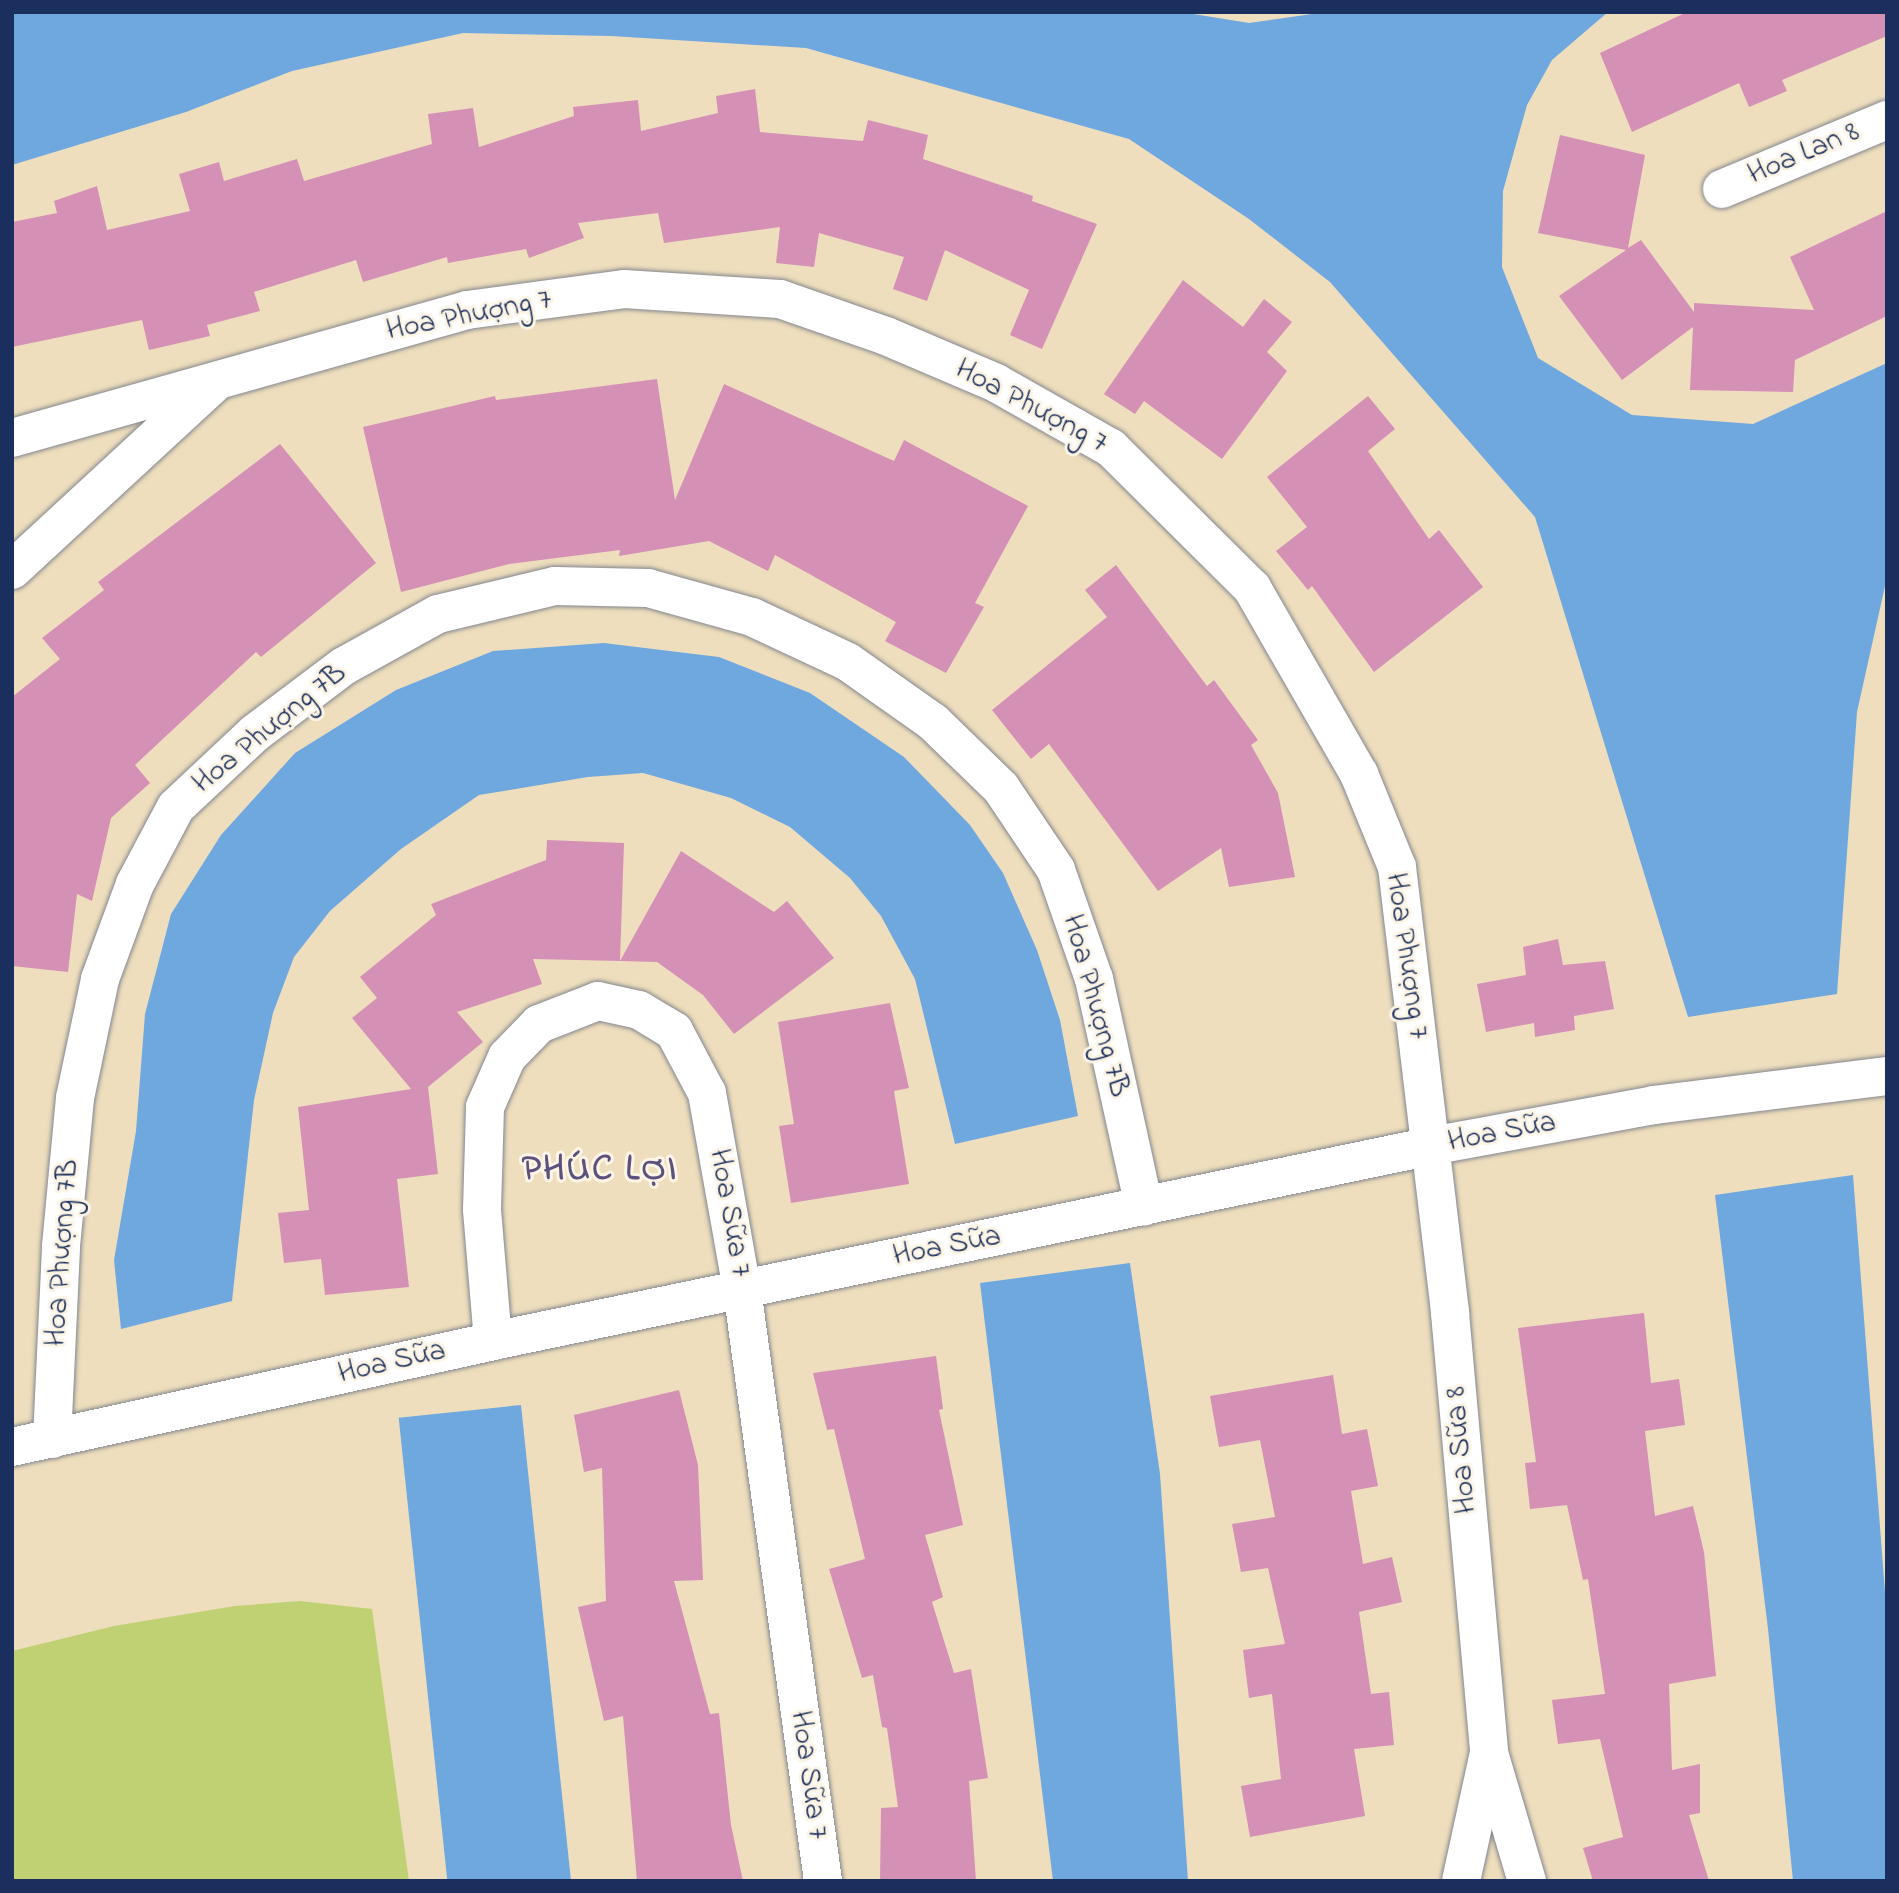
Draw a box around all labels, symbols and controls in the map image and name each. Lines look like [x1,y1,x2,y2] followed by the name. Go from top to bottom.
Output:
[1743,114,1865,194] street label: Hoa Lan 8
[383,282,555,350] street label: Hoa Phượng 7
[949,352,1113,462] street label: Hoa Phượng 7
[186,656,354,802] street label: Hoa Phượng 7B
[1377,871,1435,1041] street label: Hoa Phượng 7
[1053,911,1137,1101] street label: Hoa Phượng 7B
[1445,1105,1559,1161] street label: Hoa Sữa
[700,1146,758,1280] street label: Hoa Sữa 7
[523,1148,677,1192] district label: PHÚC LỢI
[39,1158,87,1348] street label: Hoa Phượng 7B
[890,1219,1004,1275] street label: Hoa Sữa
[335,1333,449,1393] street label: Hoa Sữa
[1438,1385,1486,1515] street label: Hoa Sữa 8
[781,1709,835,1841] street label: Hoa Sữa 7

